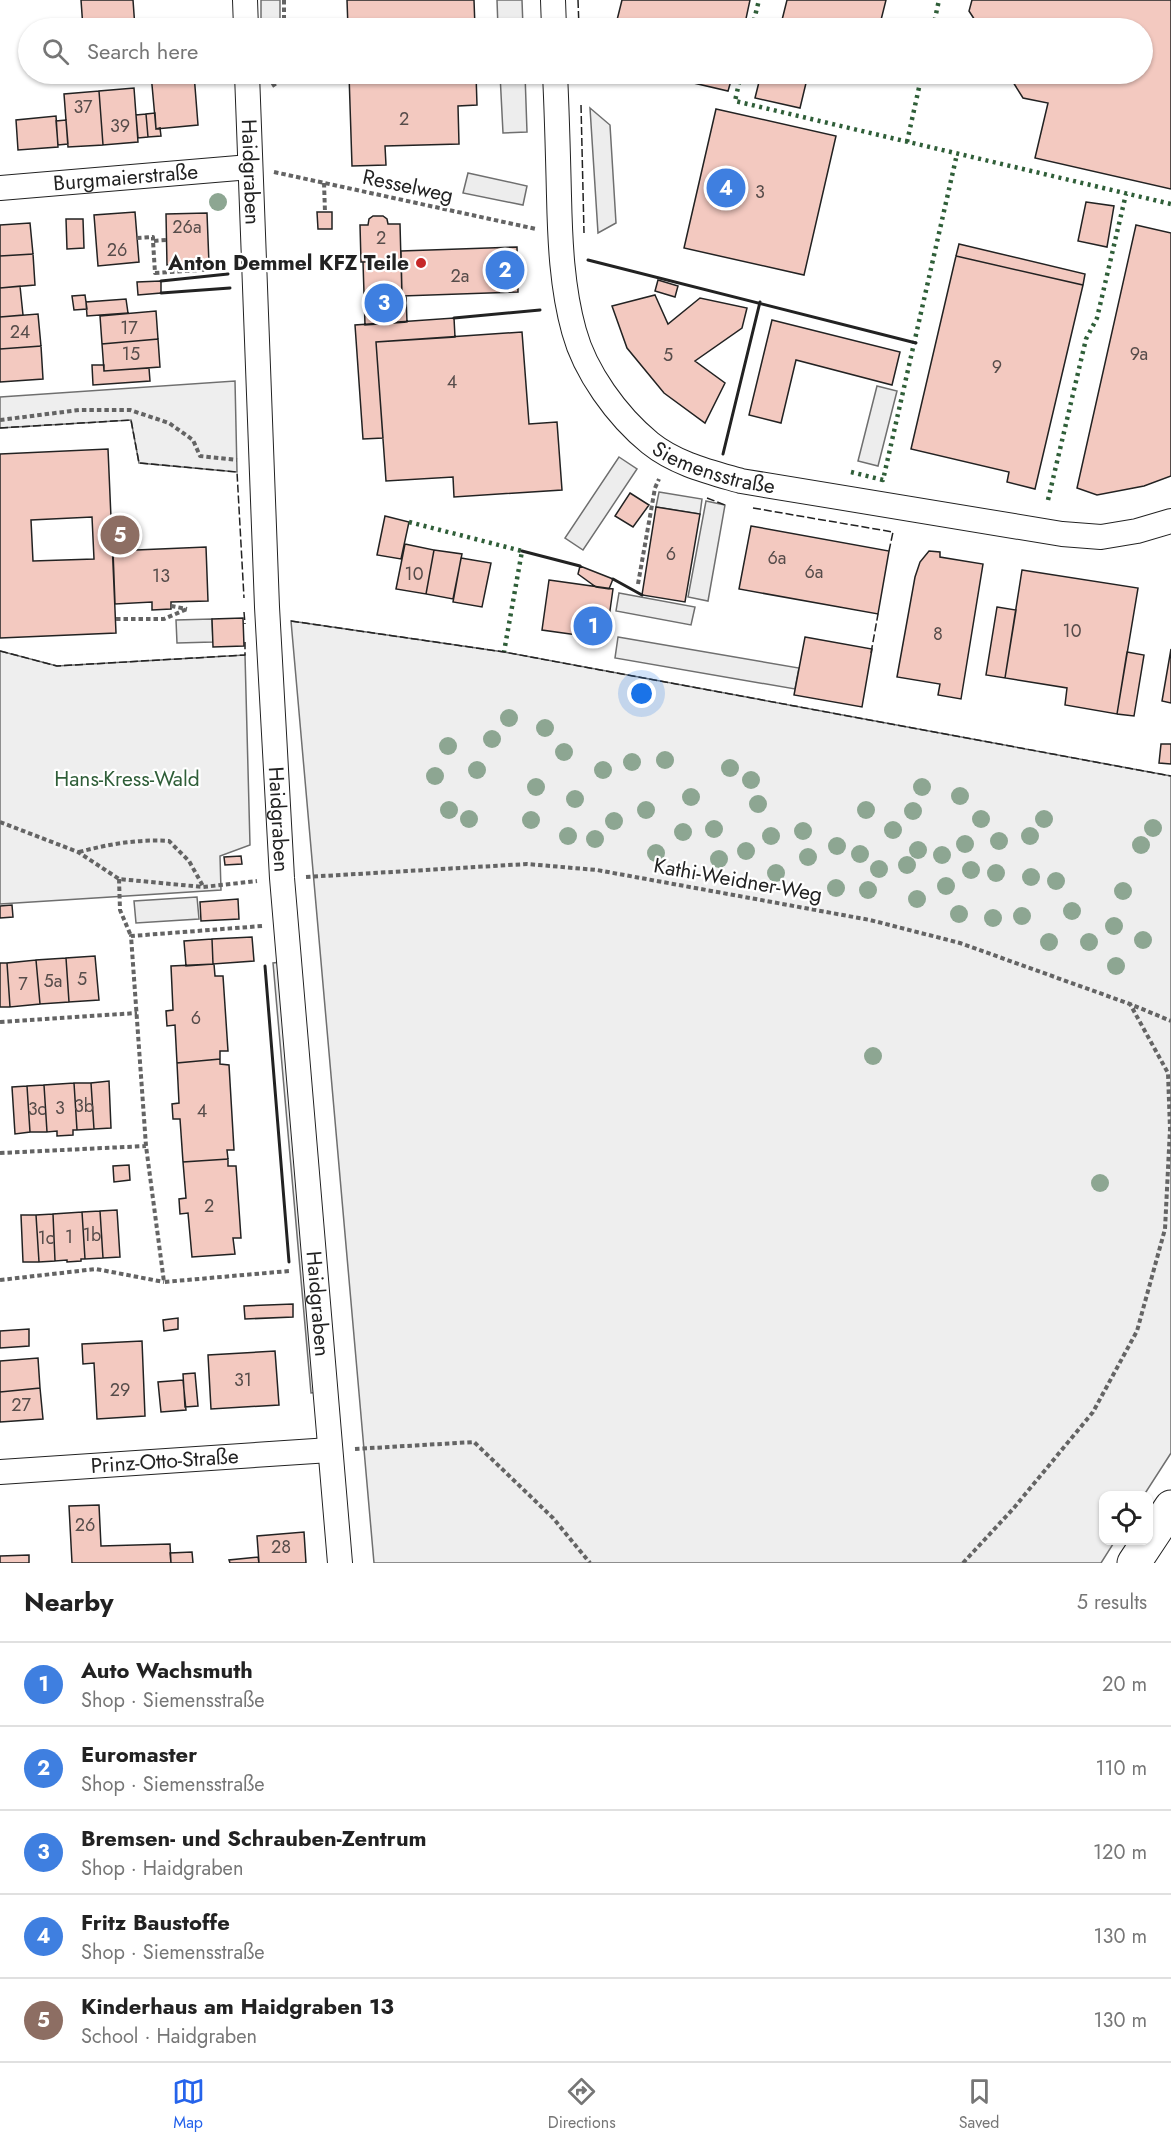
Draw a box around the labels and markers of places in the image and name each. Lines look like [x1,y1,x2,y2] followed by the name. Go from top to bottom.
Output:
[706,166,746,210] pin: 4
[167,248,409,278] place label: Anton Demmel KFZ Teile
[486,248,524,292] pin: 2
[414,256,428,270] marker: Anton Demmel KFZ Teile
[364,280,404,326] pin: 3
[100,512,140,558] pin: 5
[574,604,612,648] pin: 1

